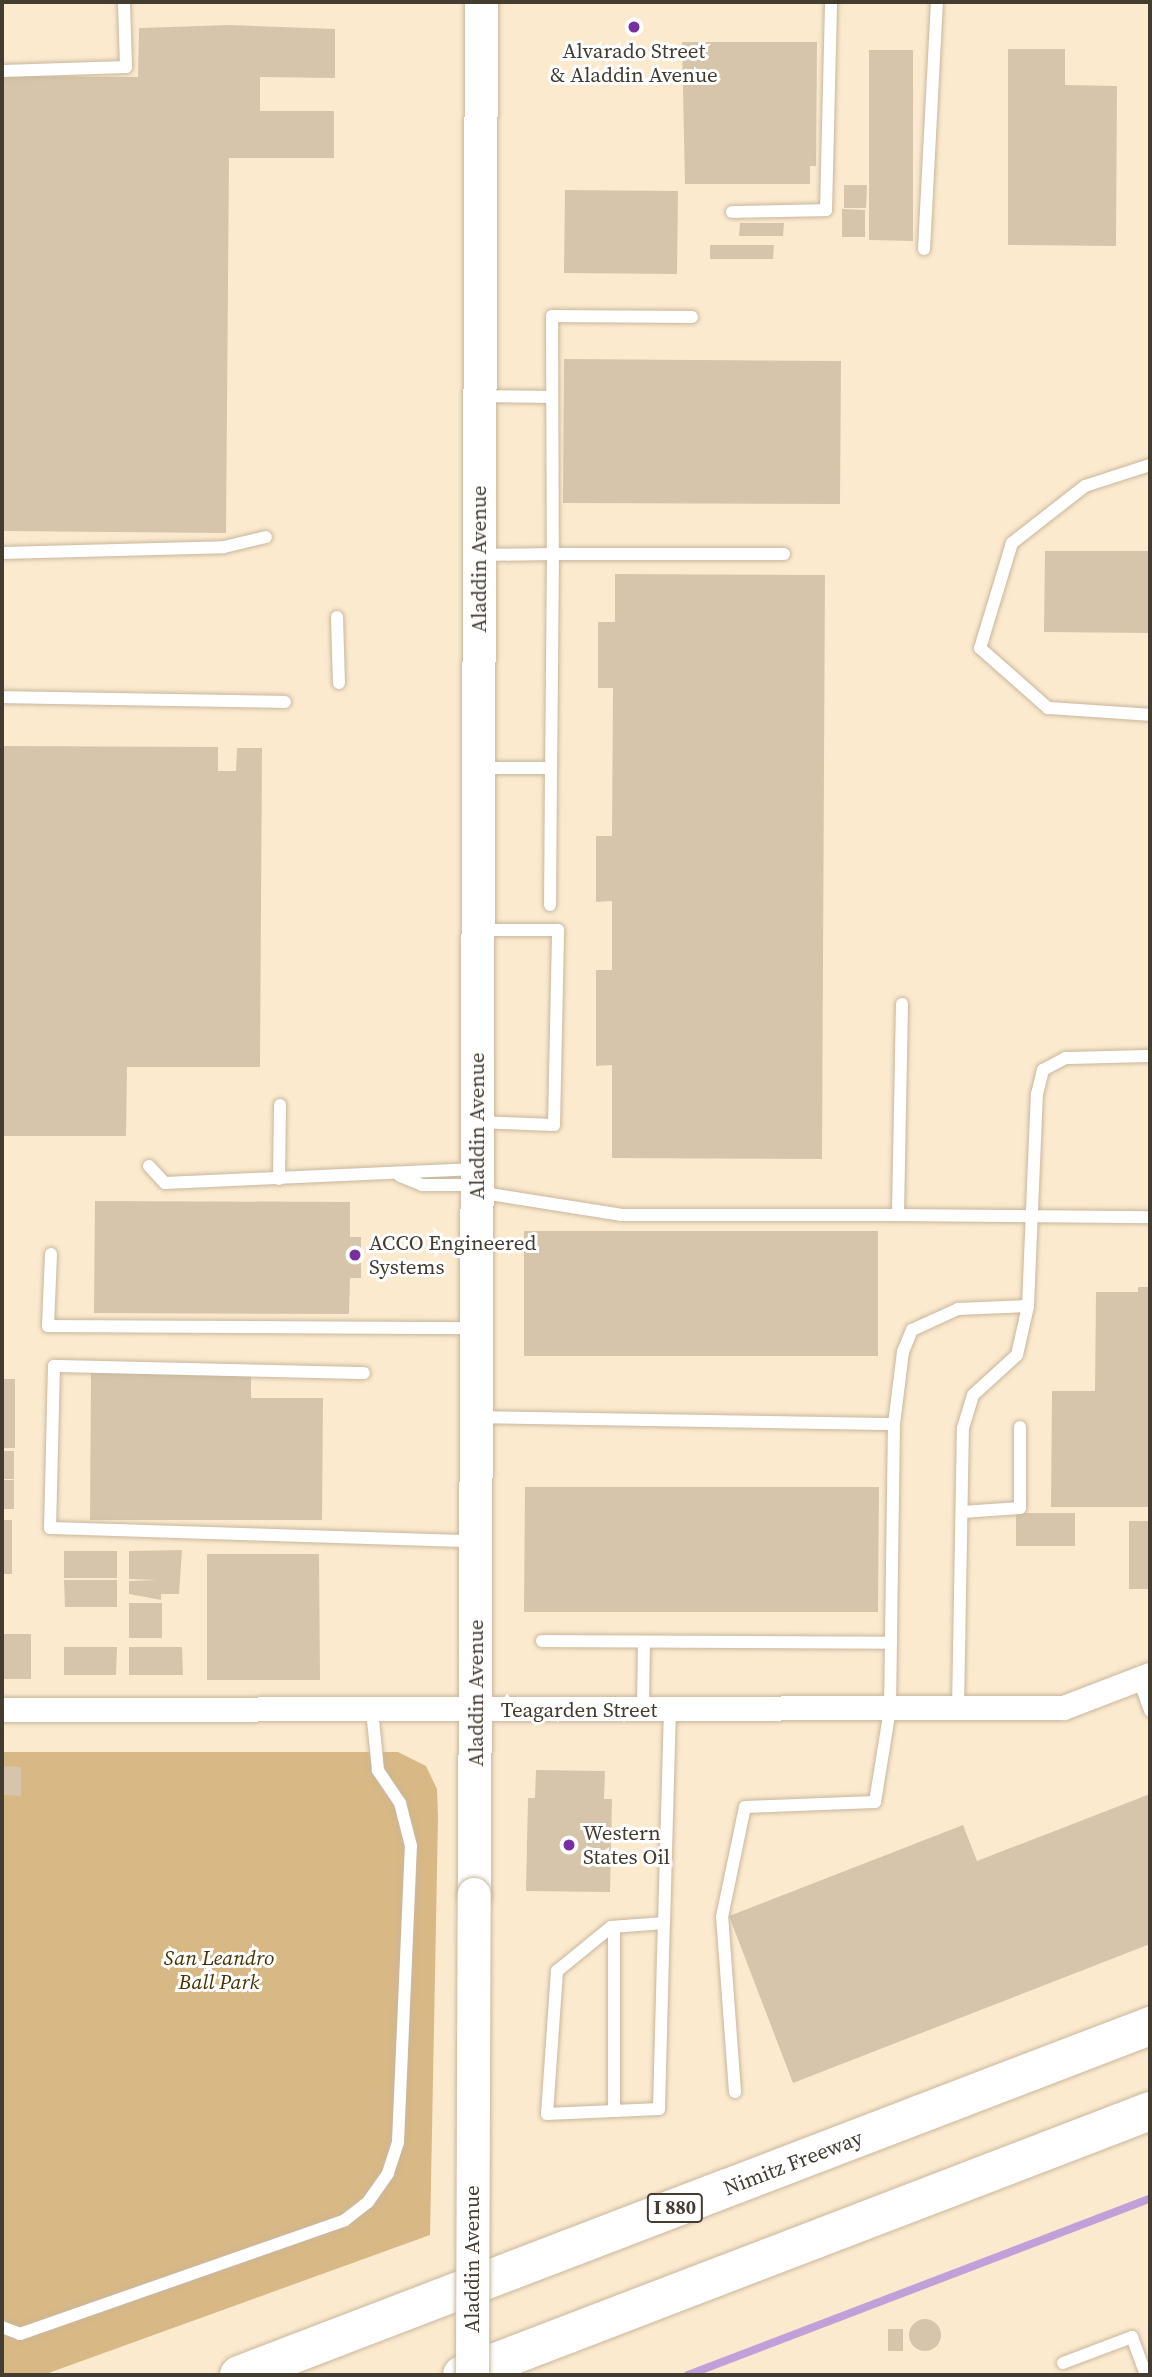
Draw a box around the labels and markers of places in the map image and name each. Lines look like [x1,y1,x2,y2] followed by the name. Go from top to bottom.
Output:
[626,19,642,35] marker: Alvarado Street & Aladdin Avenue
[550,38,718,88] place label: Alvarado Street & Aladdin Avenue
[369,1230,536,1280] place label: ACCO Engineered Systems
[347,1247,363,1263] marker: ACCO Engineered Systems
[583,1820,670,1870] place label: Western States Oil
[561,1837,577,1853] marker: Western States Oil

